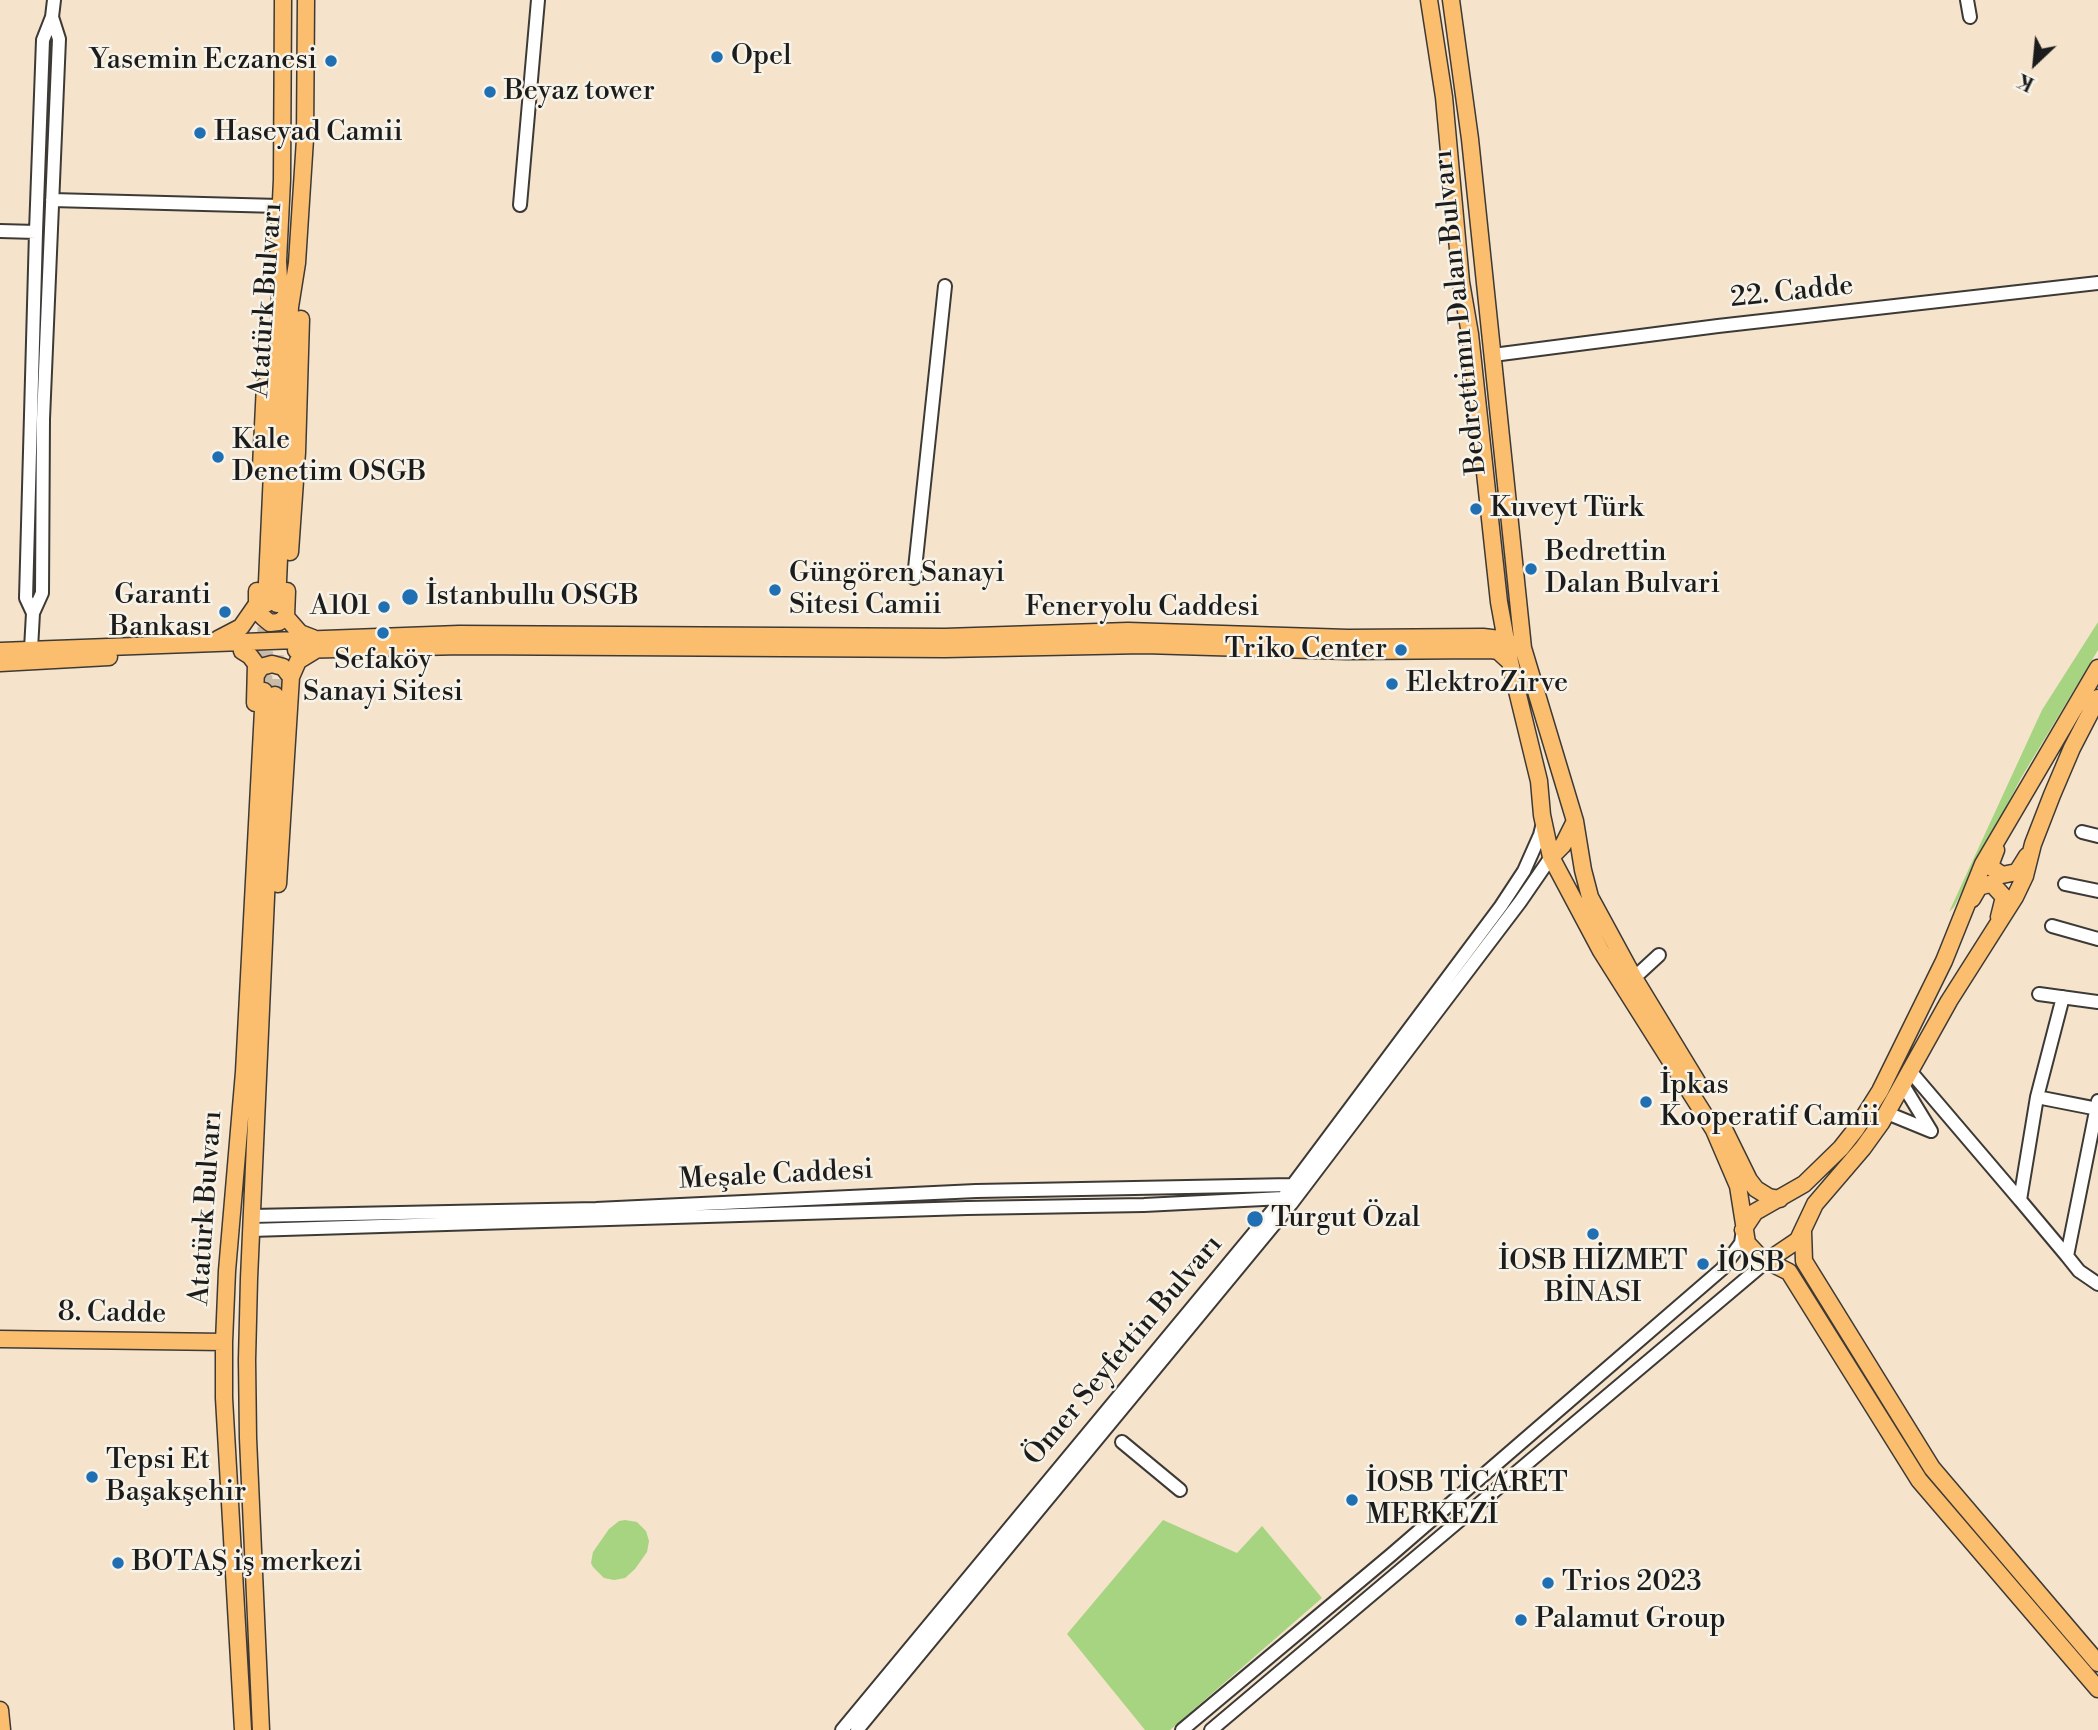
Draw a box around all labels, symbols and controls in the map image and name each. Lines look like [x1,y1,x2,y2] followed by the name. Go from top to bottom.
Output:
[2000,28,2070,98] north arrow
[731,40,792,74] place label: Opel
[90,44,317,78] place label: Yasemin Eczanesi
[709,49,725,65] marker: Opel
[323,53,339,69] marker: Yasemin Eczanesi
[2014,68,2038,96] text: K
[504,75,655,109] place label: Beyaz tower
[482,84,498,100] marker: Beyaz tower
[214,116,403,150] place label: Haseyad Camii
[192,125,208,141] marker: Haseyad Camii
[1427,148,1495,476] street label: Bedrettimn Dalan Bulvarı
[243,201,291,399] street label: Atatürk Bulvarı
[1729,270,1855,316] street label: 22. Cadde
[232,424,426,490] place label: Kale Denetim OSGB
[210,449,226,465] marker: Kale Denetim OSGB
[1490,492,1643,526] place label: Kuveyt Türk
[1468,501,1484,517] marker: Kuveyt Türk
[1545,536,1720,602] place label: Bedrettin Dalan Bulvari
[789,557,1005,623] place label: Güngören Sanayi Sitesi Camii
[1523,561,1539,577] marker: Bedrettin Dalan Bulvari
[109,579,211,645] place label: Garanti Bankası
[426,580,639,614] place label: İstanbullu OSGB
[767,582,783,598] marker: Güngören Sanayi Sitesi Camii
[400,587,420,607] marker: İstanbullu OSGB
[310,590,370,624] place label: A101
[1025,591,1259,625] street label: Feneryolu Caddesi
[376,599,392,615] marker: A101
[217,604,233,620] marker: Garanti Bankası
[375,625,391,641] marker: Sefaköy Sanayi Sitesi
[1225,633,1387,667] place label: Triko Center
[1393,642,1409,658] marker: Triko Center
[303,644,463,710] place label: Sefaköy Sanayi Sitesi
[1406,667,1568,701] place label: ElektroZirve
[1384,676,1400,692] marker: ElektroZirve
[1660,1069,1880,1135] place label: İpkas Kooperatif Camii
[1638,1094,1654,1110] marker: İpkas Kooperatif Camii
[183,1109,231,1307] street label: Atatürk Bulvarı
[678,1154,874,1198] street label: Meşale Caddesi
[1271,1202,1420,1236] place label: Turgut Özal
[1245,1209,1265,1229] marker: Turgut Özal
[1585,1226,1601,1242] marker: İOSB HİZMET BİNASI
[1018,1229,1230,1473] street label: Ömer Seyfettin Bulvarı
[1499,1245,1687,1311] place label: İOSB HİZMET BİNASI
[1717,1247,1785,1281] place label: İOSB
[1695,1256,1711,1272] marker: İOSB
[57,1296,167,1332] street label: 8. Cadde
[106,1444,246,1510] place label: Tepsi Et Başakşehir
[1366,1467,1568,1533] place label: İOSB TİCARET MERKEZİ
[84,1469,100,1485] marker: Tepsi Et Başakşehir
[1344,1492,1360,1508] marker: İOSB TİCARET MERKEZİ
[132,1546,362,1580] place label: BOTAŞ iş merkezi
[110,1555,126,1571] marker: BOTAŞ iş merkezi
[1562,1566,1702,1600] place label: Trios 2023
[1540,1575,1556,1591] marker: Trios 2023
[1535,1603,1726,1637] place label: Palamut Group
[1513,1612,1529,1628] marker: Palamut Group

